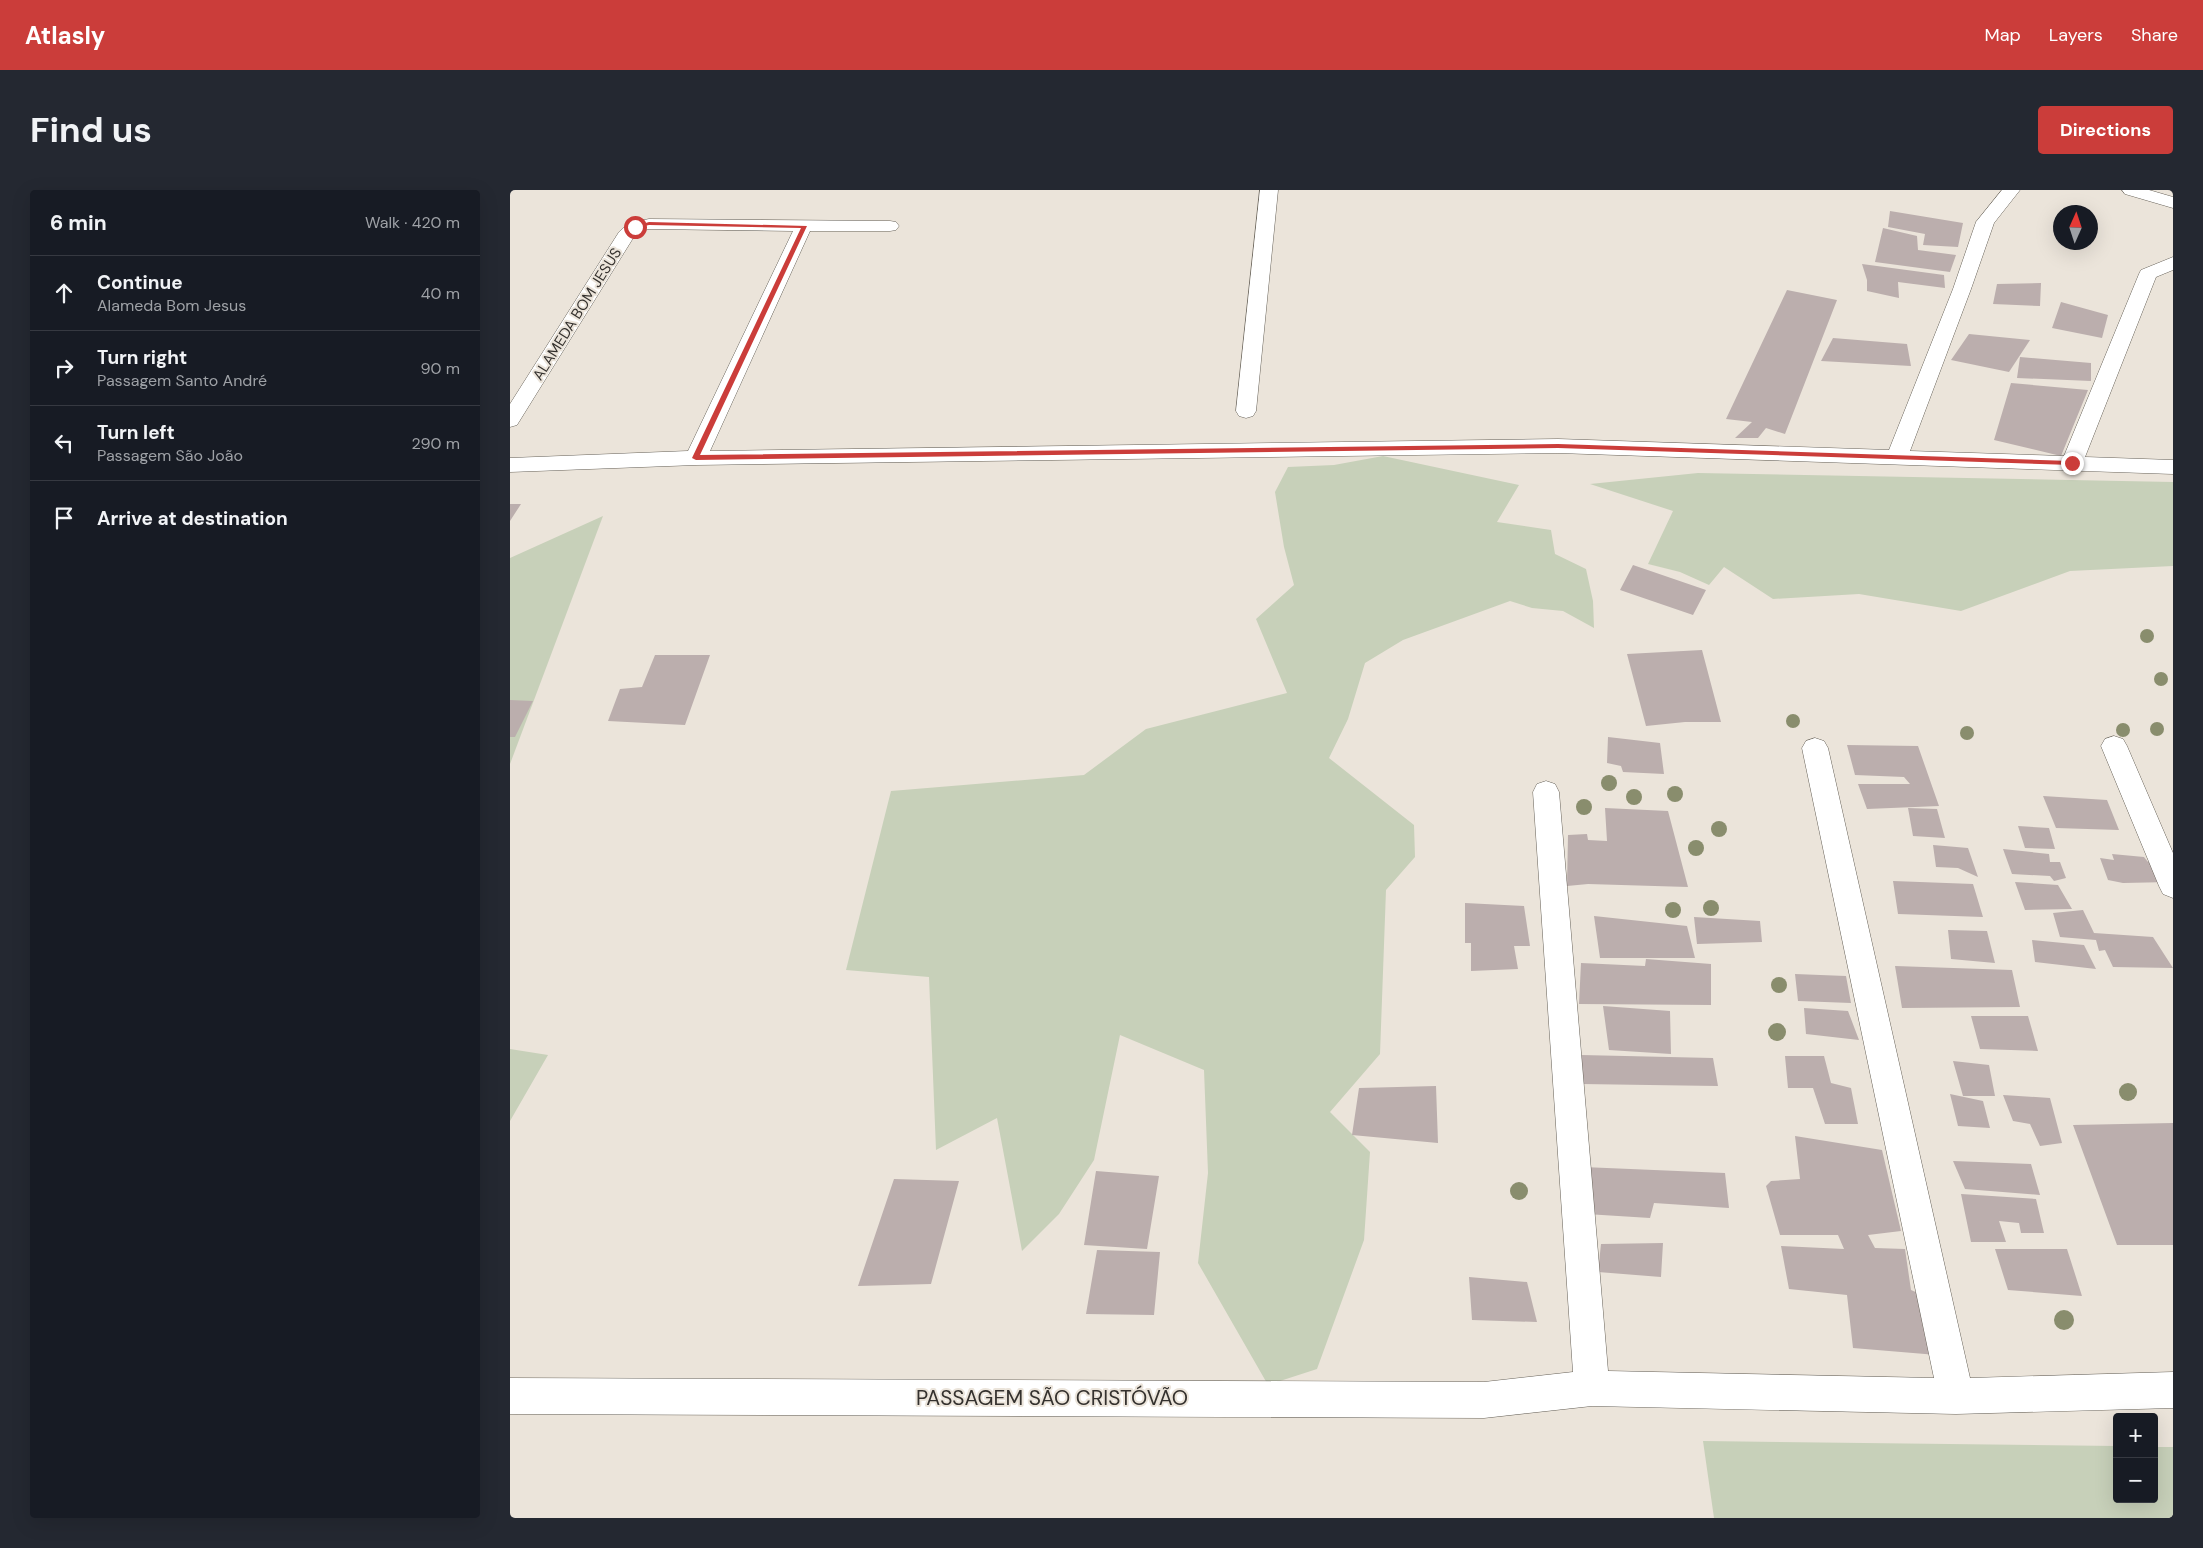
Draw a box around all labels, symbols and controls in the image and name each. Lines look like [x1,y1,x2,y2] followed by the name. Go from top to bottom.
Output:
[25,20,105,51] text: Atlasly
[1985,23,2021,47] text: Map
[2049,23,2103,47] text: Layers
[2131,23,2178,47] text: Share
[2038,106,2173,154] button: Directions
[30,107,152,153] text: Find us
[2053,205,2098,250] north arrow
[50,209,107,237] text: 6 min
[365,212,460,233] text: Walk · 420 m
[624,216,647,239] route start
[528,244,626,384] street label: ALAMEDA BOM JESUS
[97,270,183,295] text: Continue
[50,279,78,307] icon: ahead
[421,283,460,304] text: 40 m
[97,295,246,316] text: Alameda Bom Jesus
[97,345,187,370] text: Turn right
[50,354,78,382] icon: right
[420,358,460,379] text: 90 m
[97,370,267,391] text: Passagem Santo André
[97,420,175,445] text: Turn left
[50,429,78,457] icon: left
[411,433,460,454] text: 290 m
[97,445,243,466] text: Passagem São João
[2061,452,2084,475] route end
[50,504,78,532] icon: arrive
[97,506,288,531] text: Arrive at destination
[916,1384,1188,1412] street label: PASSAGEM SÃO CRISTÓVÃO
[2113,1413,2158,1503] map controls
[2113,1413,2158,1458] button: +
[2113,1458,2158,1503] button: −

